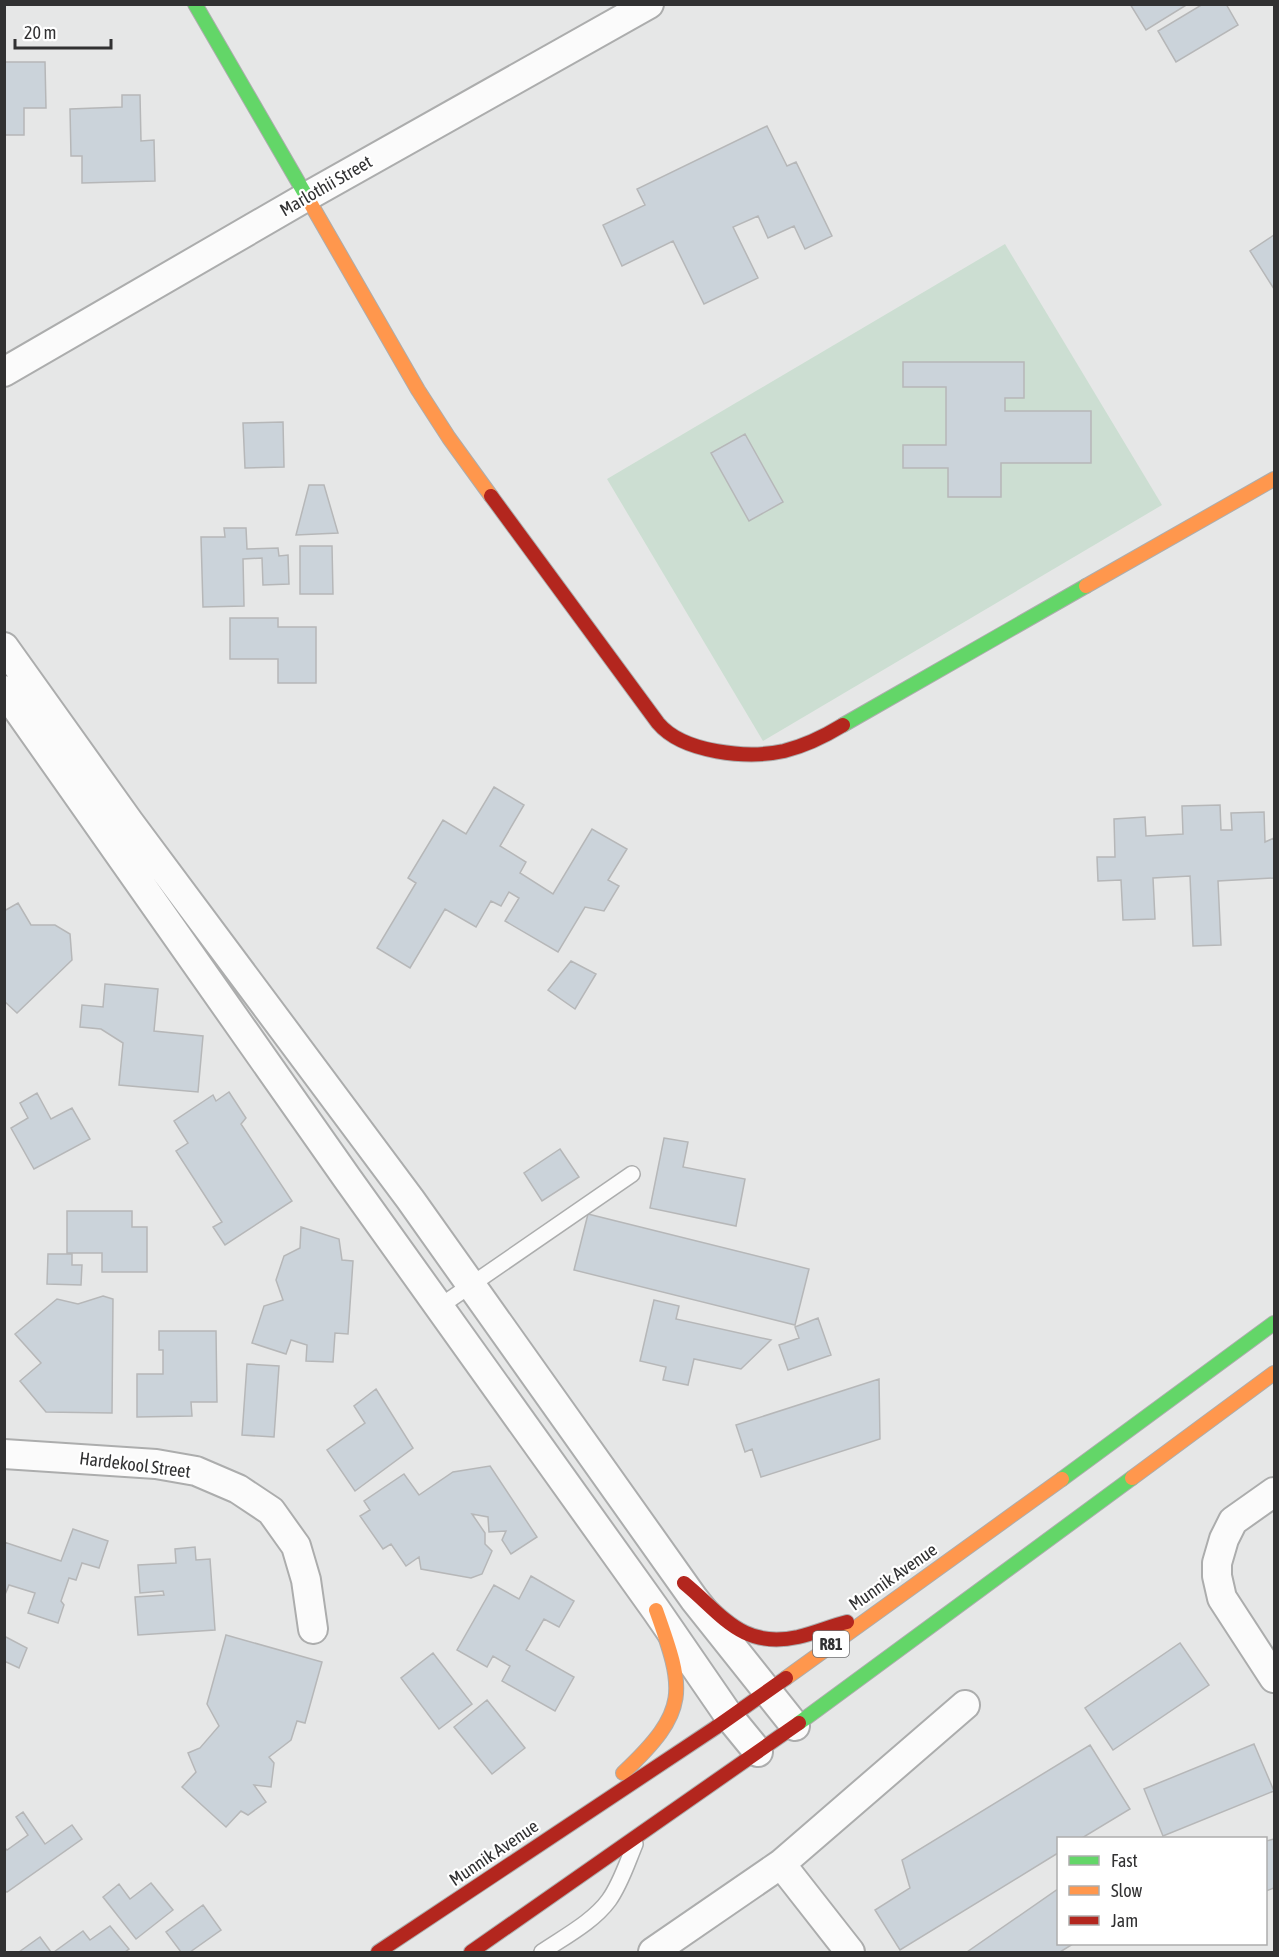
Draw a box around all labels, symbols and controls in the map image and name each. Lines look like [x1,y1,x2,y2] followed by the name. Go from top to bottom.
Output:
[15,12,111,50] scale bar
[24,22,56,43] text: 20 m
[276,151,376,220] street label: Marlothii Street
[78,1447,192,1482] street label: Hardekool Street
[845,1539,941,1615] street label: Munnik Avenue
[813,1631,849,1657] road number: R81
[445,1815,542,1890] street label: Munnik Avenue
[1057,1837,1267,1945] legend
[1111,1850,1138,1871] text: Fast
[1111,1880,1142,1901] text: Slow
[1111,1910,1138,1931] text: Jam

